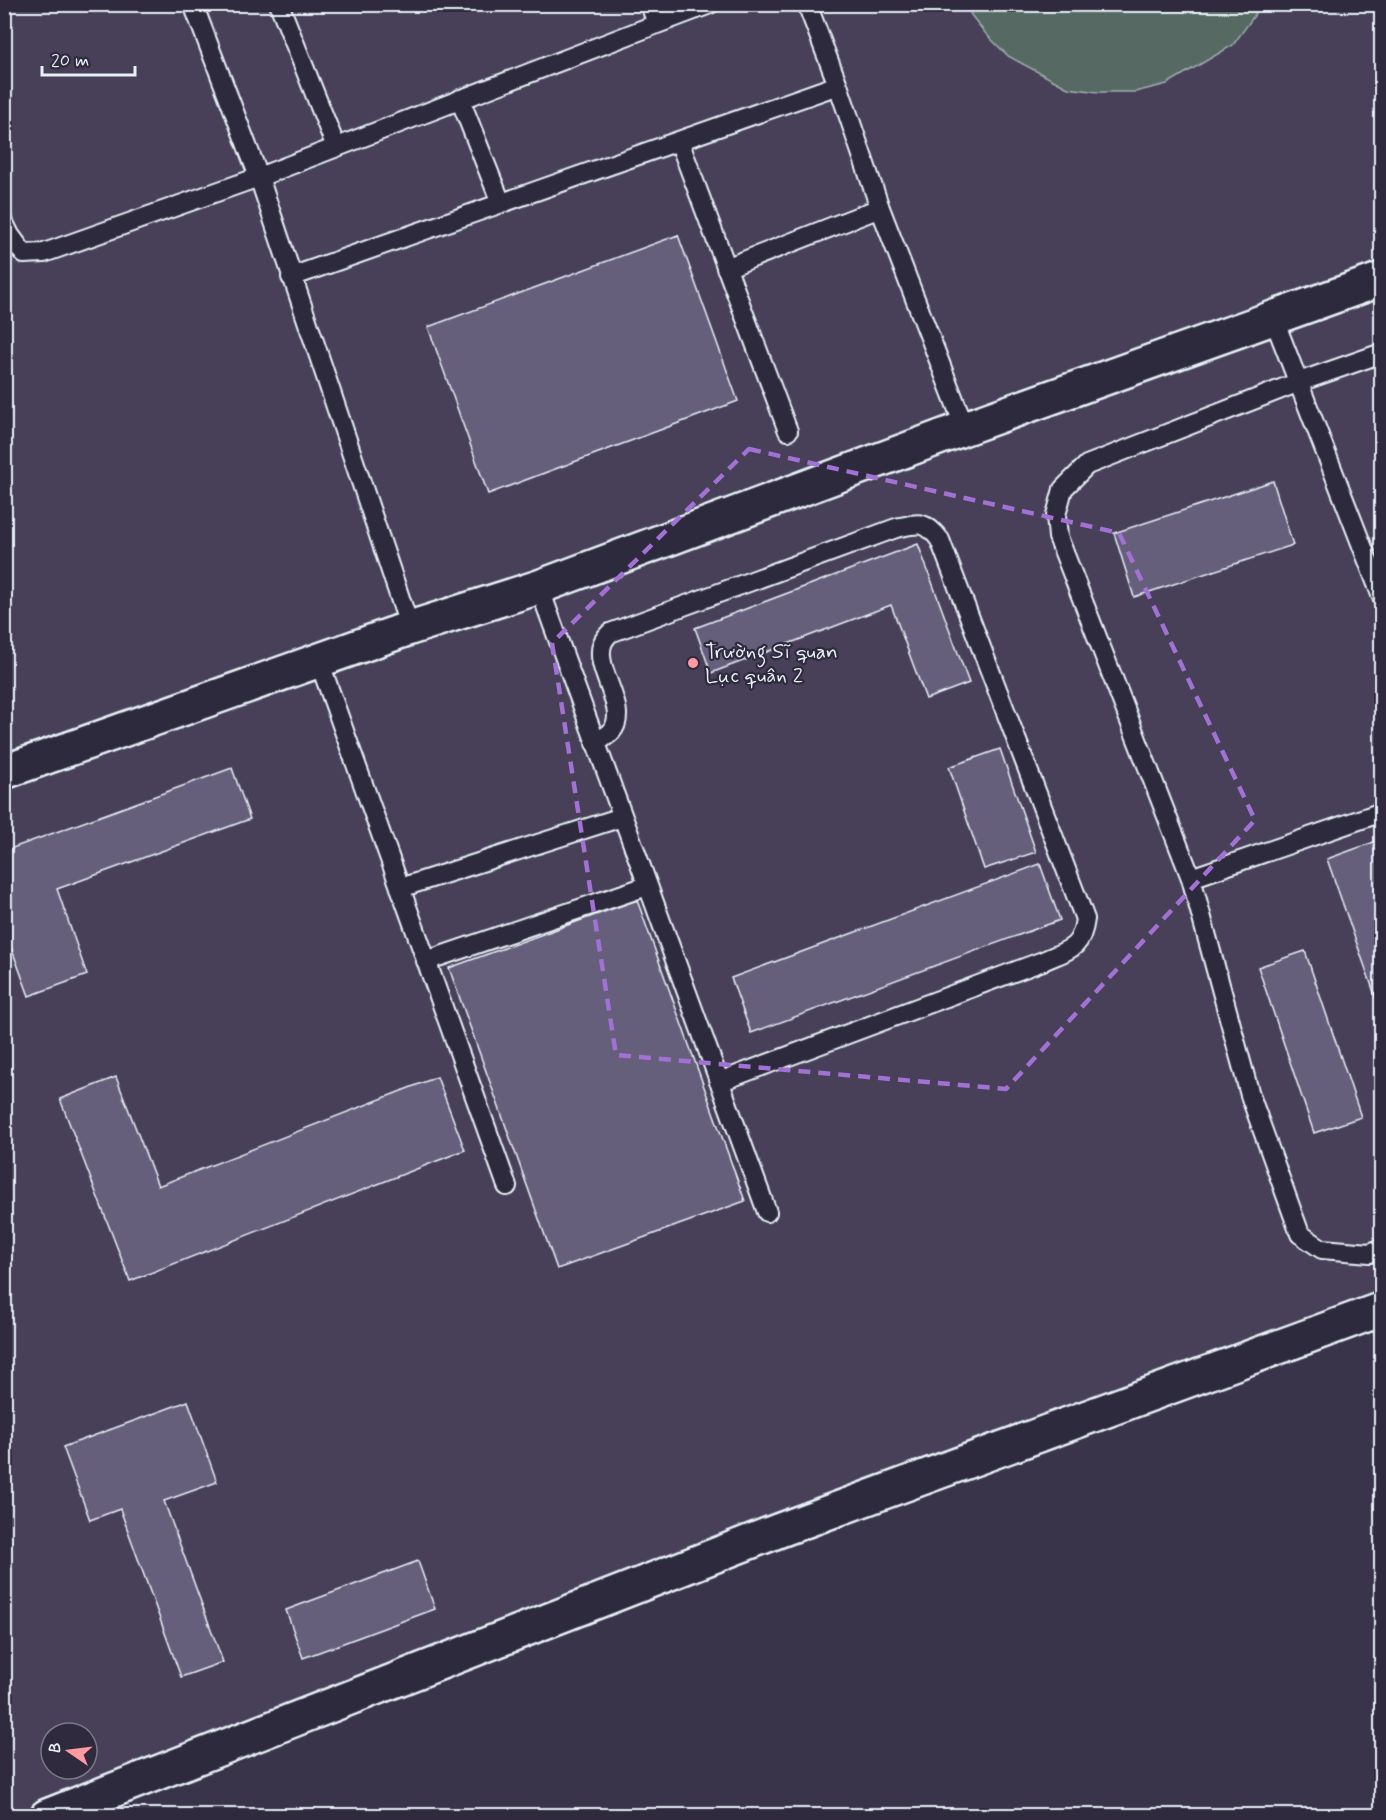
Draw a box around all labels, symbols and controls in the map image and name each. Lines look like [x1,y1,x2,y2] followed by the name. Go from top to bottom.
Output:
[42,39,135,77] scale bar
[51,49,89,73] text: 20 m
[705,638,838,690] place label: Trường Sĩ quan Lục quân 2
[686,656,700,670] marker: Trường Sĩ quan Lục quân 2
[39,1721,99,1781] north arrow
[44,1740,67,1755] text: B

